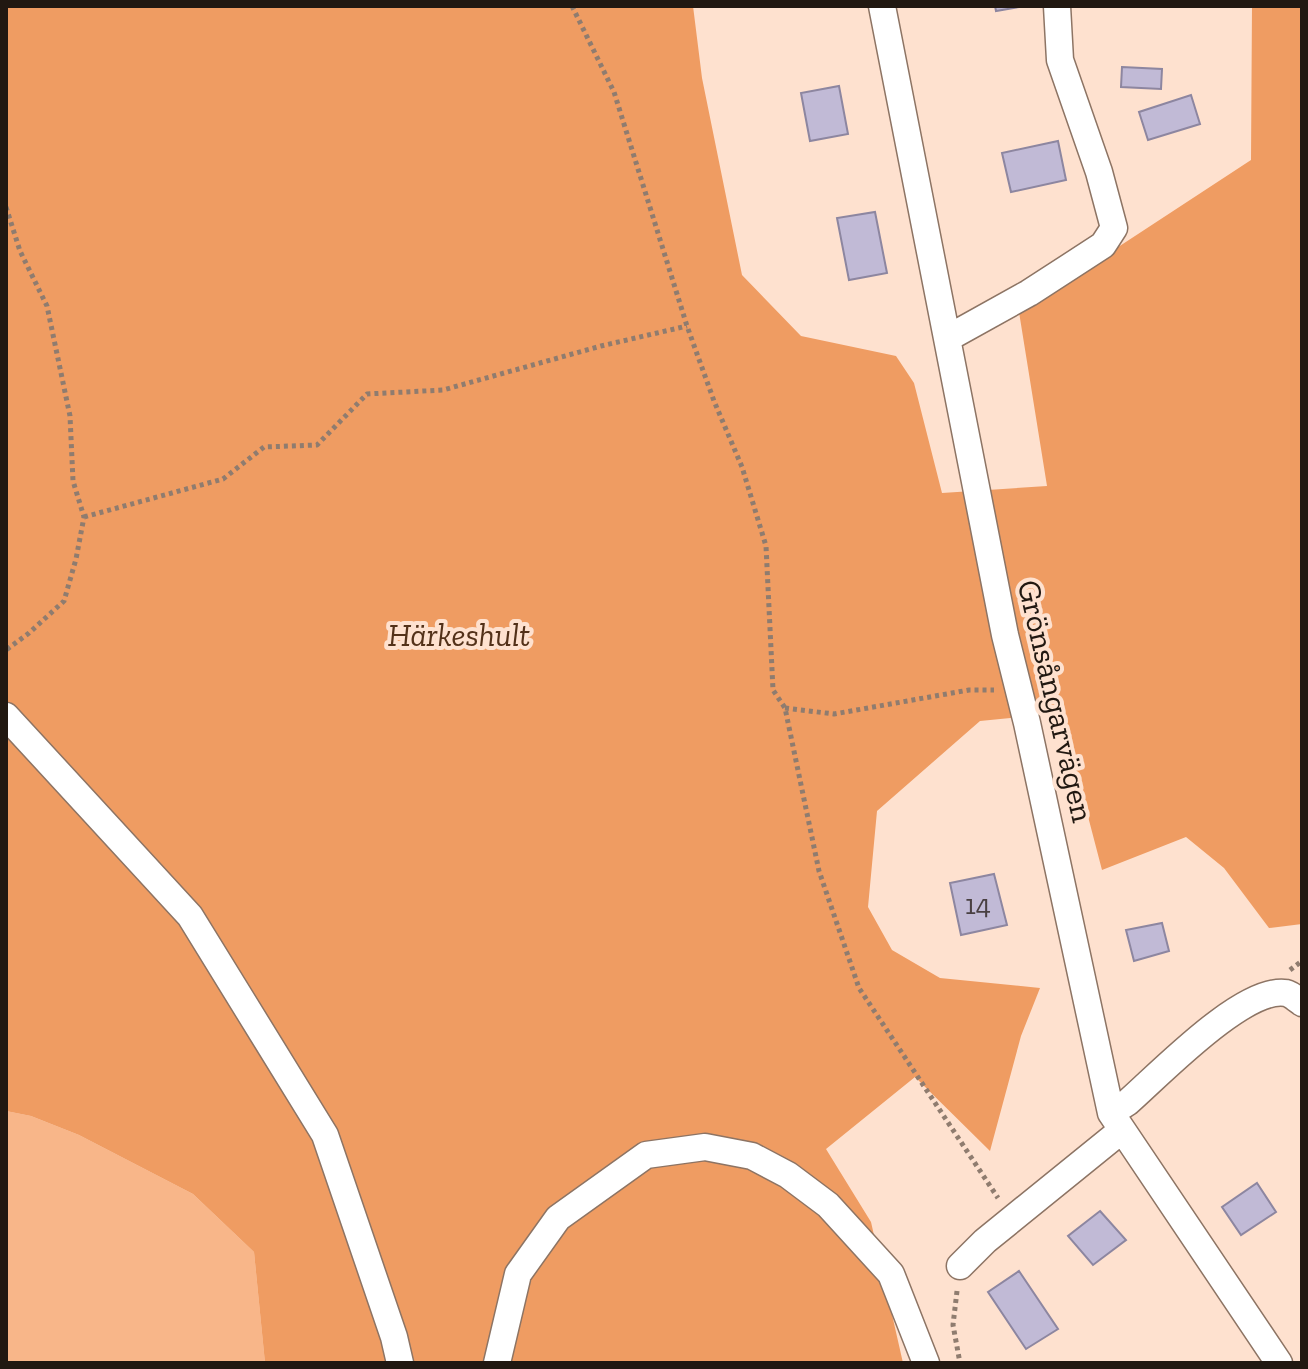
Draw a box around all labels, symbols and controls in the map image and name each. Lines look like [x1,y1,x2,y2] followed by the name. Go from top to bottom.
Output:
[1010,576,1102,826] street label: Grönsångarvägen
[388,616,530,654] park label: Härkeshult
[965,888,991,921] house number: 14

